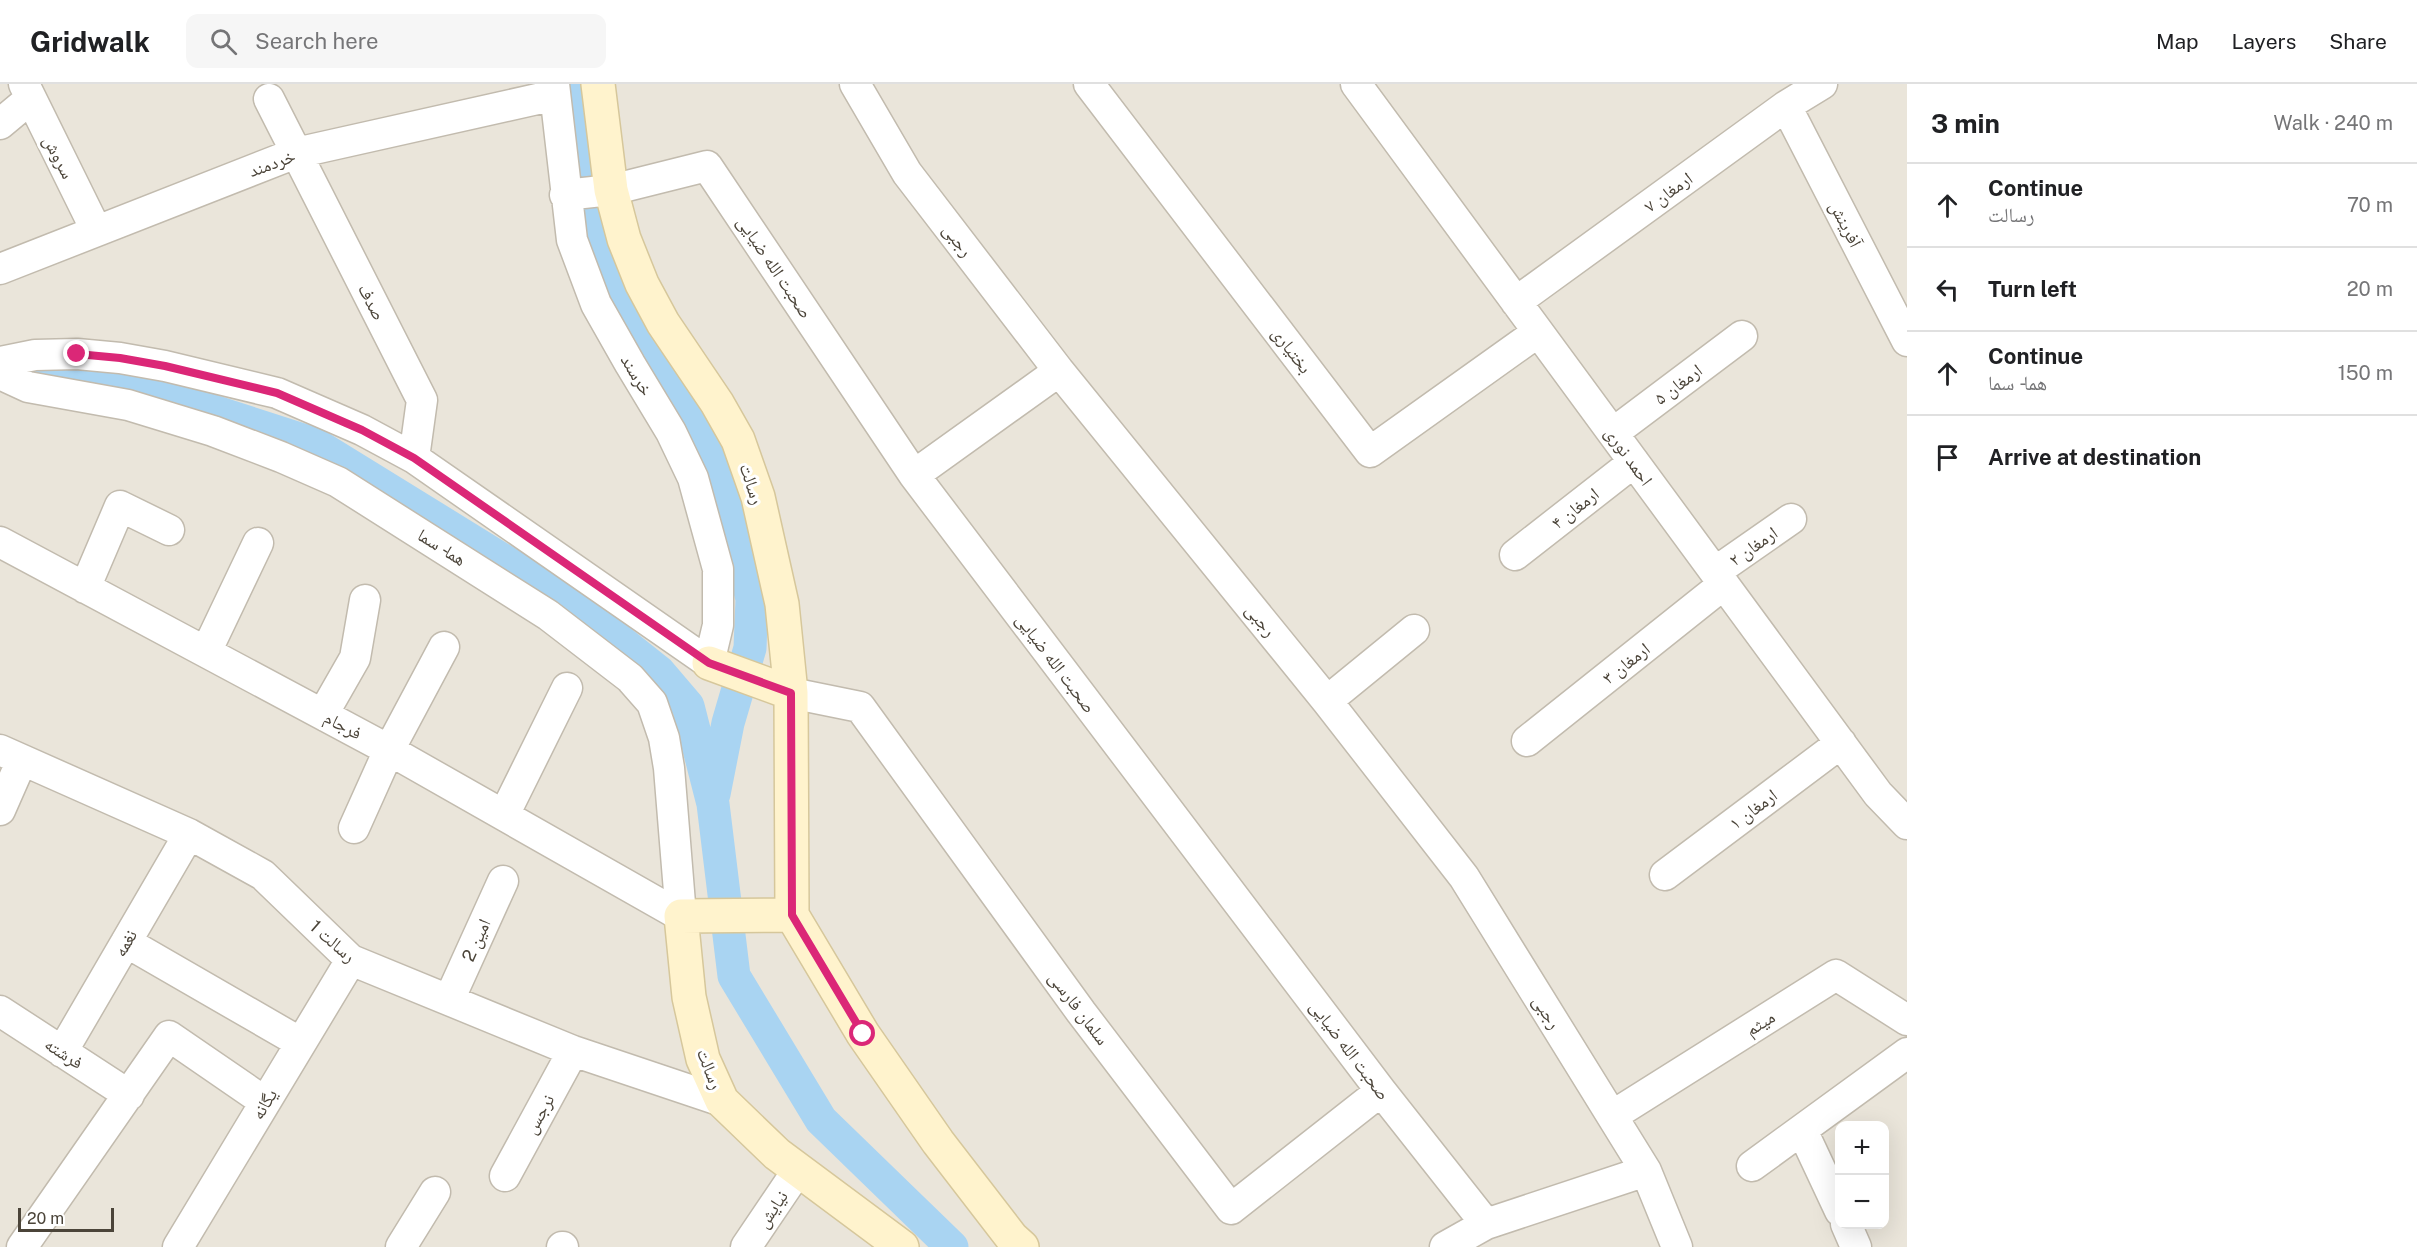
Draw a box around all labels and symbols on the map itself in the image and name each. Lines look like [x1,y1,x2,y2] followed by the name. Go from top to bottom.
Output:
[38,132,79,183] street label: سروش
[246,145,298,181] street label: خردمند
[1640,167,1697,217] street label: ارمغان ۷
[1825,197,1867,251] street label: آفرینش
[732,212,817,323] street label: صحبت الله ضیایی
[938,219,977,261] street label: رجبی
[354,280,390,324] street label: صدف
[1267,323,1316,378] street label: بختیاری
[63,340,89,366] route end
[617,351,657,399] street label: خرسند
[1650,359,1707,410] street label: ارمغان ۵
[1600,423,1657,490] street label: احمد نوری
[736,461,768,507] street label: رسالت
[1547,483,1604,534] street label: ارمغان ۴
[1725,522,1782,571] street label: ارمغان ۲
[414,524,470,570] street label: هما- سما
[1241,599,1281,641] street label: رجبی
[1011,609,1100,718] street label: صحبت الله ضیایی
[1598,638,1655,689] street label: ارمغان ۳
[320,706,365,745] street label: فرجام
[1725,784,1782,835] street label: ارمغان ۱
[457,915,496,965] street label: امین 2
[306,916,360,967] street label: رسالت 1
[109,926,141,960] street label: نغمه
[1044,967,1113,1049] street label: سلمان فارسی
[1528,991,1565,1033] street label: رجبی
[1305,996,1394,1105] street label: صحبت الله ضیایی
[1741,1006,1780,1042] street label: میثم
[849,1020,875,1046] route start
[41,1033,87,1073] street label: فرشته
[693,1046,727,1092] street label: رسالت
[247,1085,282,1123] street label: یگانه
[520,1091,559,1138] street label: نرجس
[752,1186,793,1232] street label: نیایش
[18,1205,114,1232] scale bar

